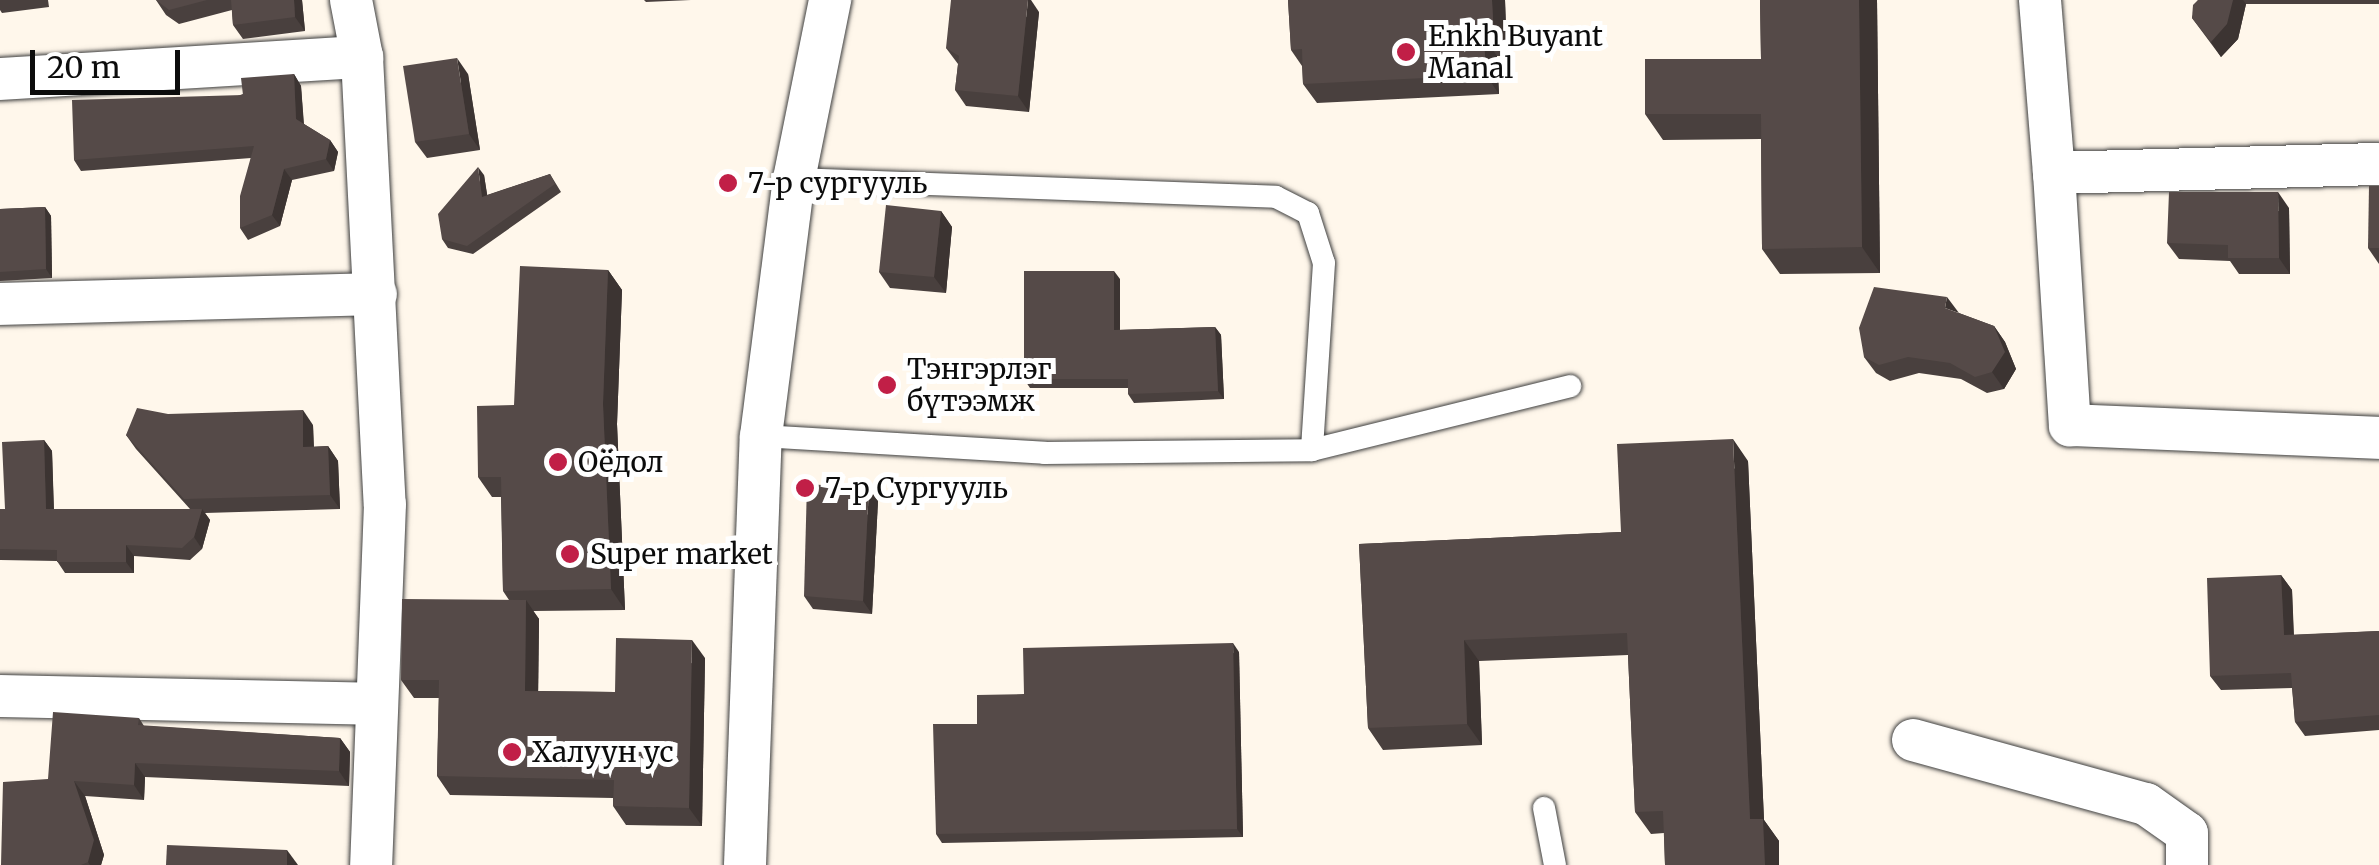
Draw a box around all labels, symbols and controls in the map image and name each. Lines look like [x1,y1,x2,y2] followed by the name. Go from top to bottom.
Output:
[1428,19,1603,85] place label: Enkh Buyant Manal
[35,30,185,92] scale bar
[1393,39,1419,65] marker: Enkh Buyant Manal
[47,48,120,86] text: 20 m
[748,166,927,200] place label: 7-р сургууль
[717,172,739,194] marker: 7-р сургууль
[907,352,1052,418] place label: Тэнгэрлэг бүтээмж
[876,374,898,396] marker: Тэнгэрлэг бүтээмж
[578,445,663,479] place label: Оёдол
[547,451,569,473] marker: Оёдол
[825,471,1008,505] place label: 7-р Сургууль
[794,477,816,499] marker: 7-р Сургууль
[590,537,773,571] place label: Super market
[559,543,581,565] marker: Super market
[532,735,674,769] place label: Халуун ус
[501,741,523,763] marker: Халуун ус

